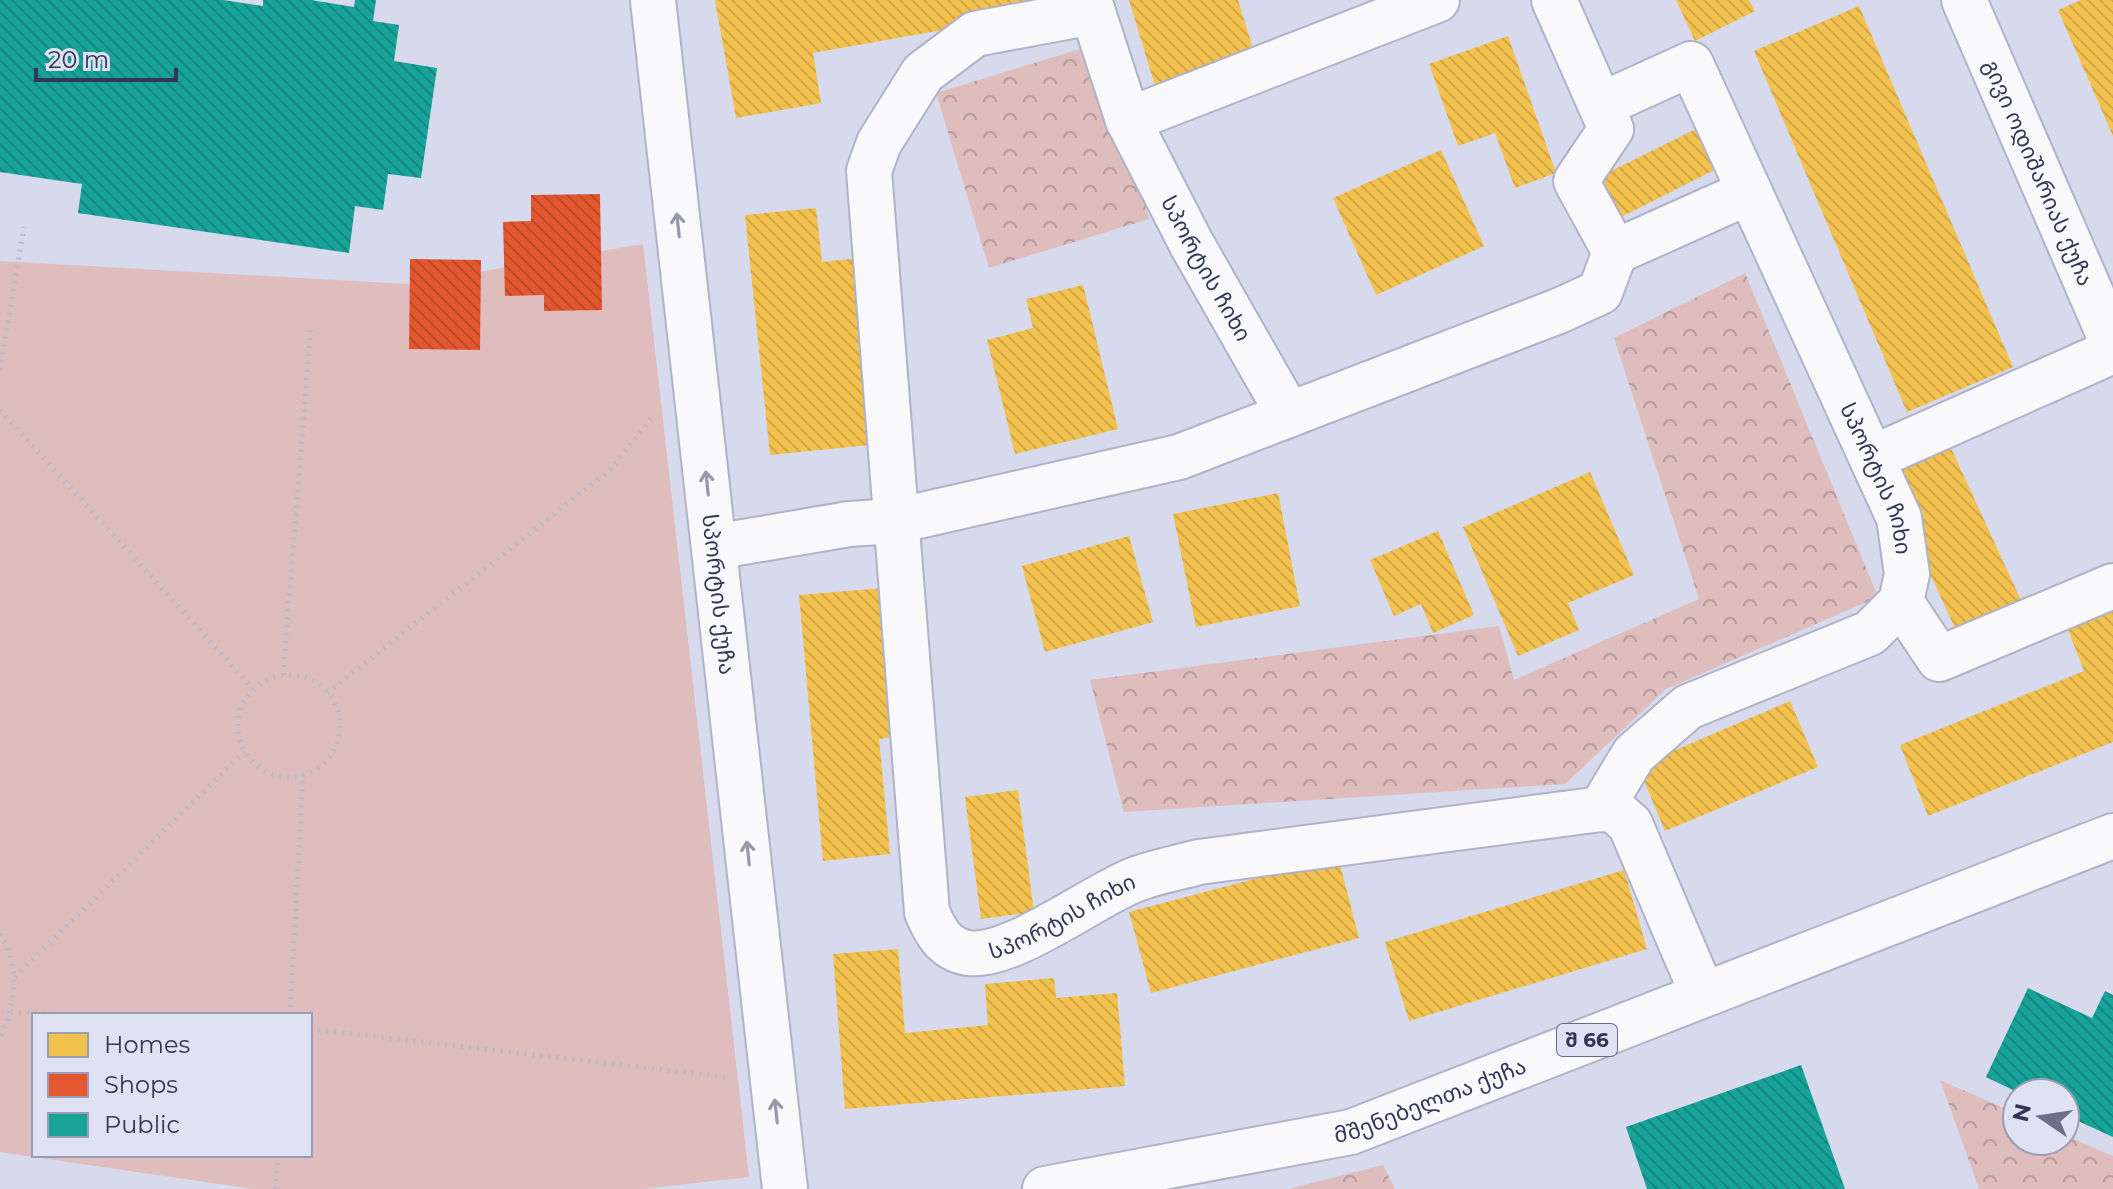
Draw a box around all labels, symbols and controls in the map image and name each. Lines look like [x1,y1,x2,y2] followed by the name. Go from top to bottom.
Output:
[36,32,176,82] scale bar
[48,45,109,74] text: 20 m
[1978,55,2100,290] street label: გივი ოდიშარიას ქუჩა
[1156,191,1257,346] street label: სპორტის ჩიხი
[670,212,685,239] one-way arrow
[1835,399,1918,556] street label: სპორტის ჩიხი
[699,470,714,497] one-way arrow
[697,513,741,676] street label: სპორტის ქუჩა
[740,840,755,867] one-way arrow
[986,868,1139,965] street label: სპორტის ჩიხი
[32,1013,312,1157] legend
[1557,1024,1617,1056] road number: შ 66
[104,1030,190,1059] text: Homes
[1332,1052,1530,1148] street label: მშენებელთა ქუჩა
[104,1070,178,1099] text: Shops
[2001,1077,2081,1157] north arrow
[769,1099,784,1125] one-way arrow
[2007,1101,2037,1124] text: N
[104,1110,180,1139] text: Public

